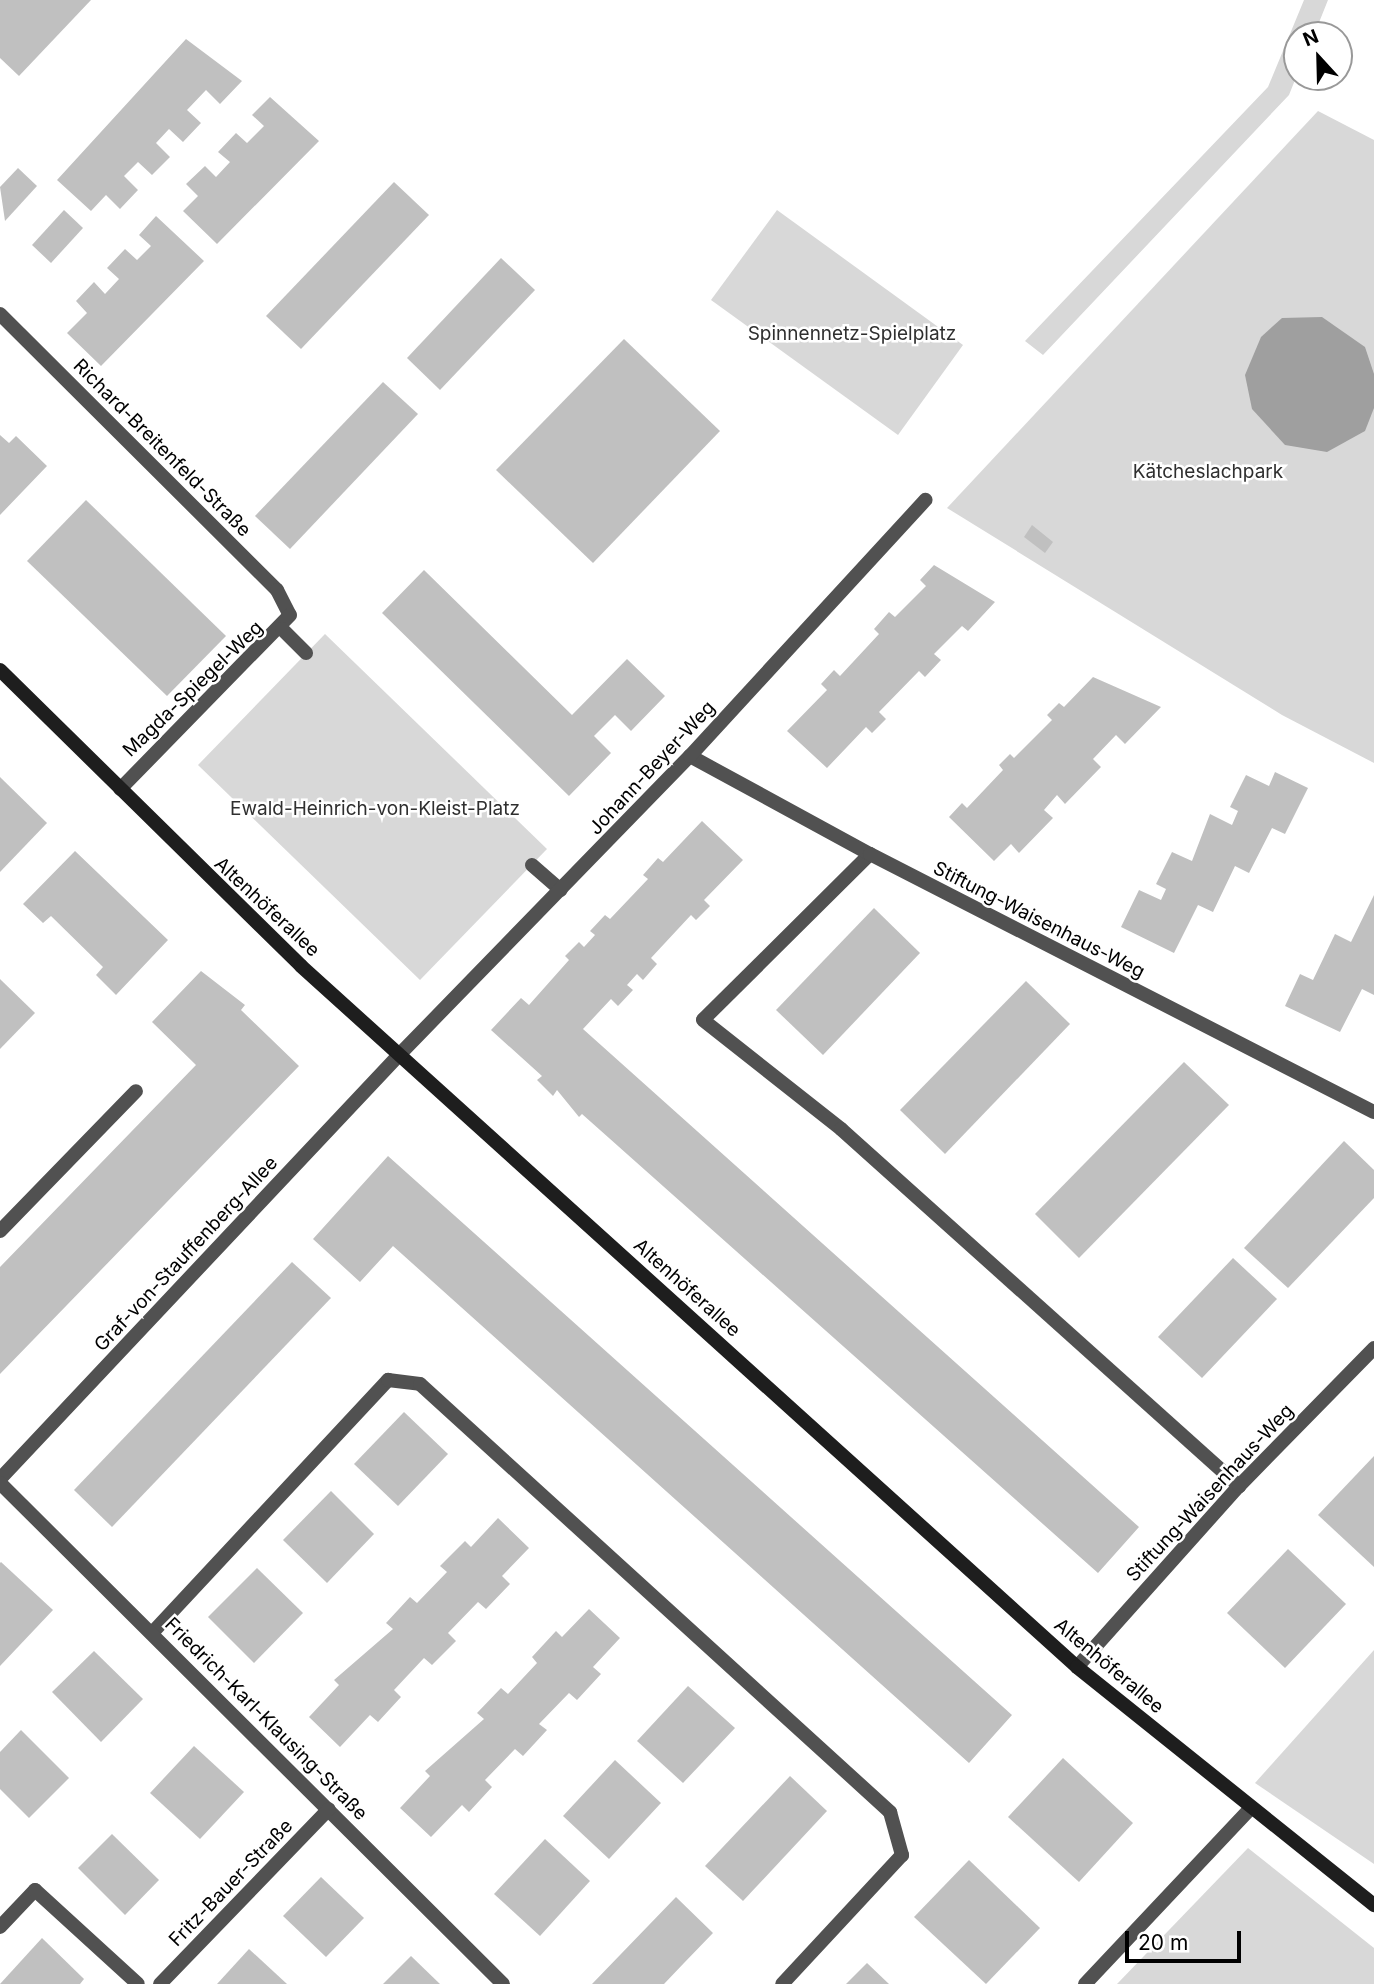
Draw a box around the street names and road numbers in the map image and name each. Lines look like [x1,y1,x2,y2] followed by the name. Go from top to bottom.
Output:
[69,355,255,541] street label: Richard-Breitenfeld-Straße
[118,616,268,762] street label: Magda-Spiegel-Weg
[584,696,720,840] street label: Johann-Beyer-Weg
[210,852,324,962] street label: Altenhöferallee
[929,857,1149,983] street label: Stiftung-Waisenhaus-Weg
[90,1152,282,1356] street label: Graf-von-Stauffenberg-Allee
[629,1234,745,1342] street label: Altenhöferallee
[1122,1400,1298,1586] street label: Stiftung-Waisenhaus-Weg
[160,1613,372,1825] street label: Friedrich-Karl-Klausing-Straße
[1050,1614,1168,1718] street label: Altenhöferallee
[165,1815,297,1951] street label: Fritz-Bauer-Straße

